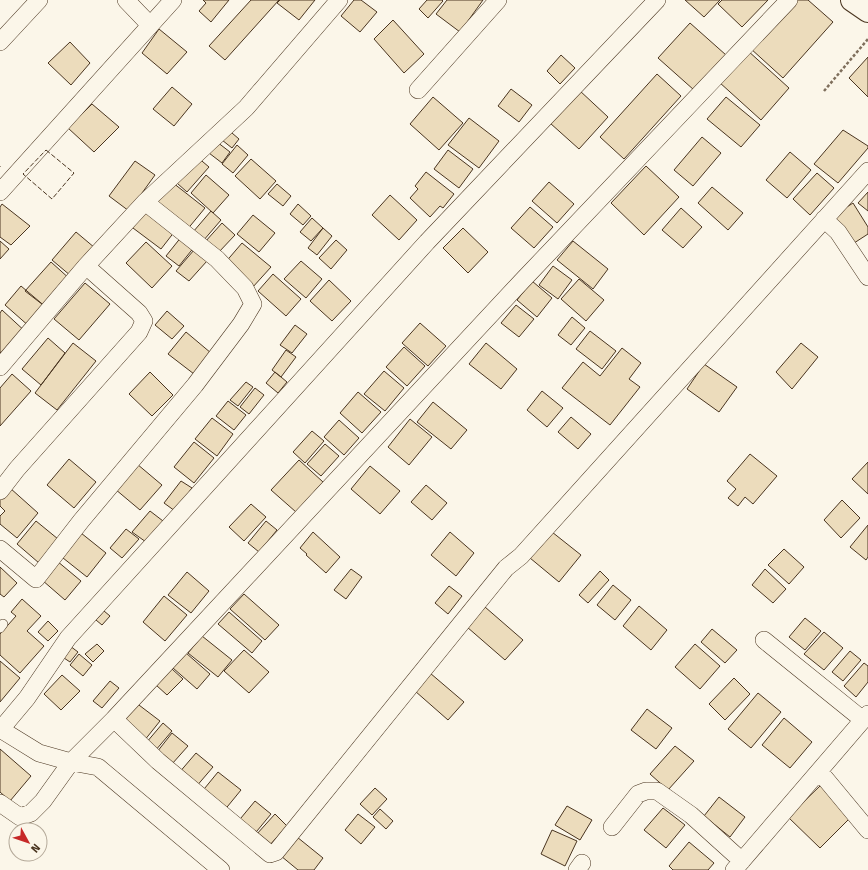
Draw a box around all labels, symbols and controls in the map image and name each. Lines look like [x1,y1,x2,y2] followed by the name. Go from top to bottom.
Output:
[8,822,48,862] north arrow
[28,841,43,855] text: N

